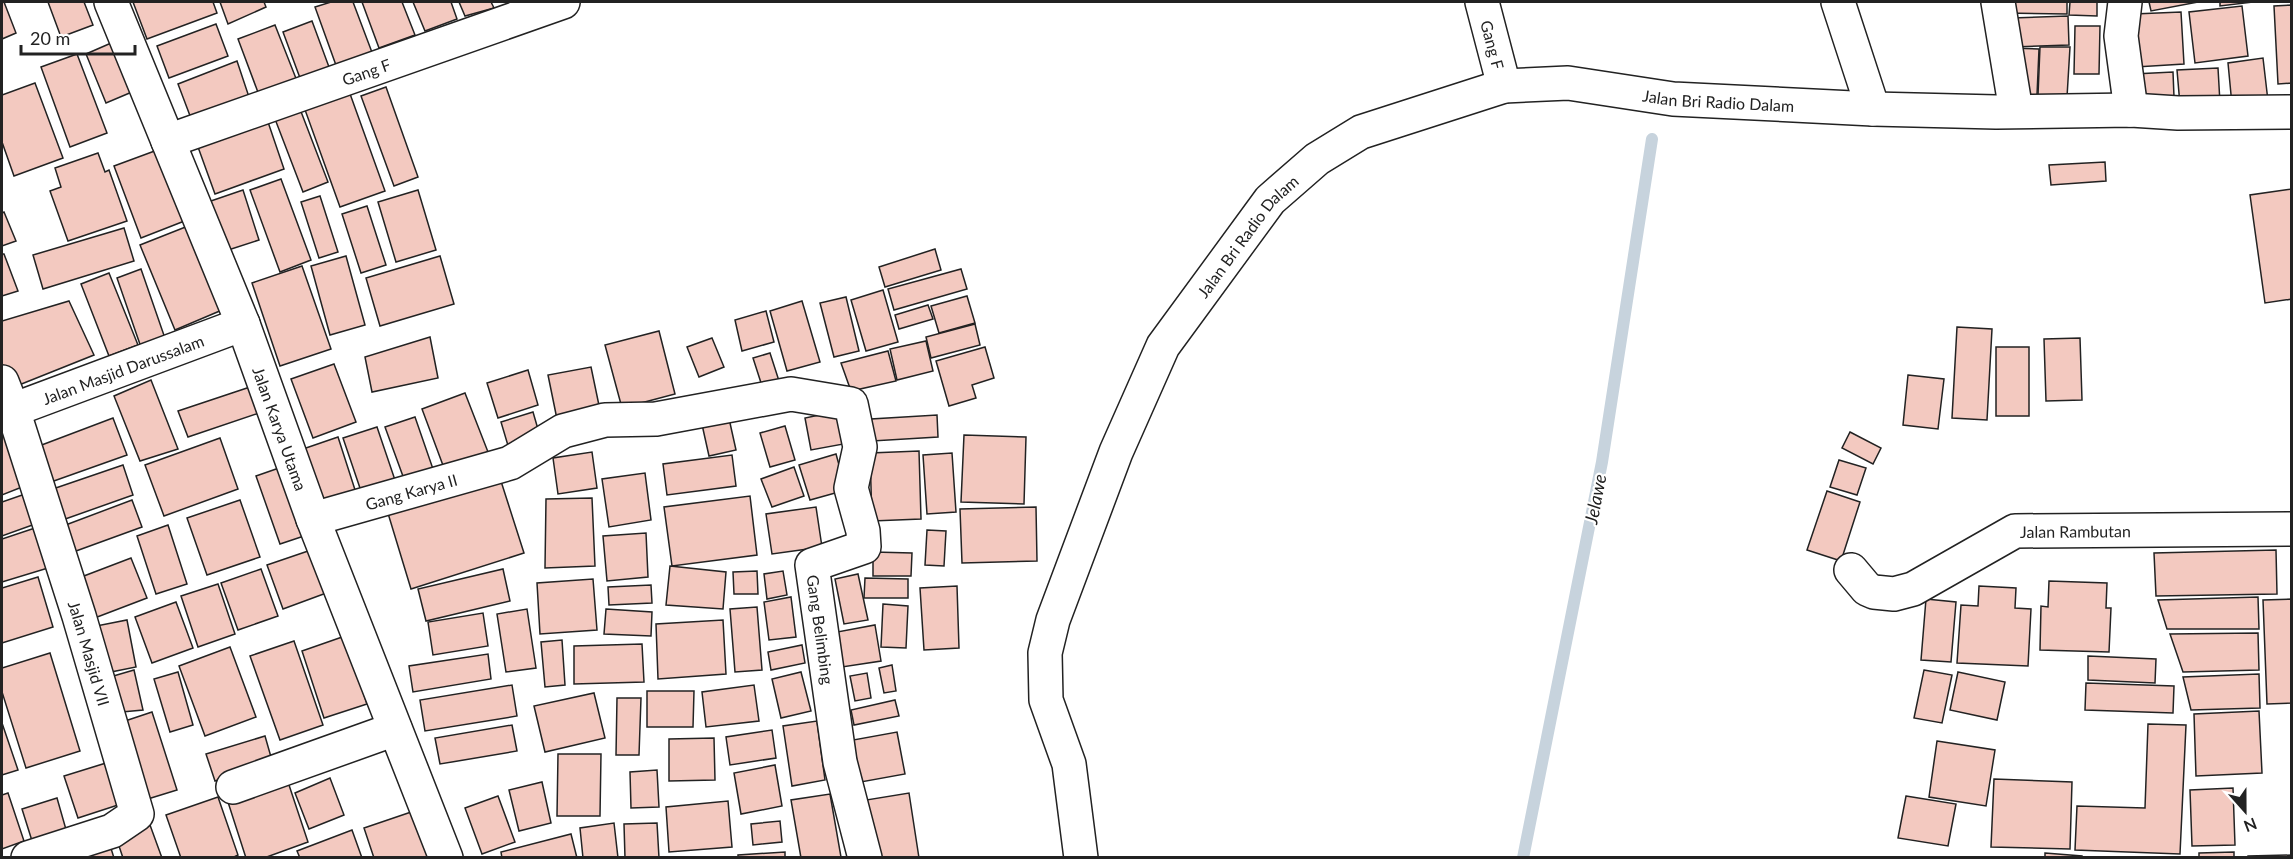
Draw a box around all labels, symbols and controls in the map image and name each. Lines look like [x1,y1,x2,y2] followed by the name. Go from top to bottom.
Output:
[21,18,135,56] scale bar
[1478,18,1509,71] street label: Gang F
[30,27,70,49] text: 20 m
[339,54,393,89] street label: Gang F
[1641,85,1795,115] street label: Jalan Bri Radio Dalam
[1193,171,1302,301] street label: Jalan Bri Radio Dalam
[39,330,206,408] street label: Jalan Masjid Darussalam
[250,364,311,493] street label: Jalan Karya Utama
[363,469,459,513] street label: Gang Karya II
[1579,472,1611,527] water label: Jelawe
[2020,521,2131,540] street label: Jalan Rambutan
[804,573,838,686] street label: Gang Belimbing
[65,598,114,708] street label: Jalan Masjid VII
[2215,781,2275,841] north arrow
[2241,814,2260,837] text: N

